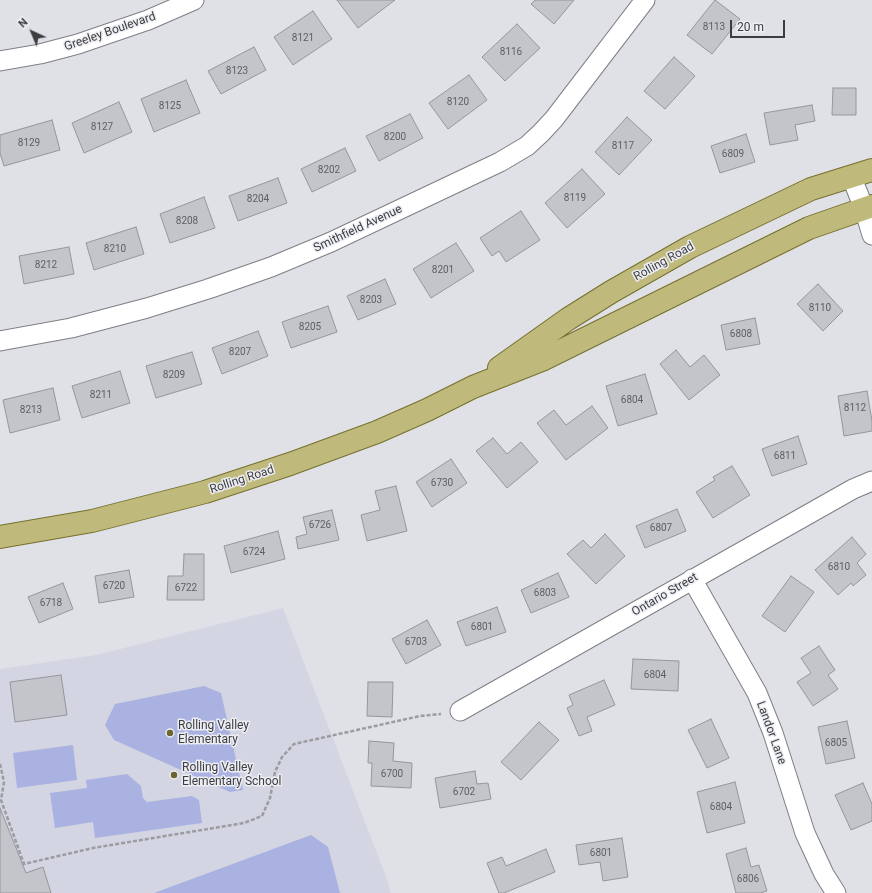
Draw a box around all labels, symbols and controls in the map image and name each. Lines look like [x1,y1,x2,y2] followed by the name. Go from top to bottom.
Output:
[62,10,158,54] street label: Greeley Boulevard
[12,12,52,52] north arrow
[732,12,787,38] scale bar
[16,16,31,30] text: N
[737,20,764,34] text: 20 m
[703,21,725,33] house number: 8113
[292,32,314,44] house number: 8121
[500,46,522,58] house number: 8116
[226,65,248,77] house number: 8123
[447,96,469,108] house number: 8120
[159,100,181,112] house number: 8125
[91,121,113,133] house number: 8127
[384,131,406,143] house number: 8200
[18,137,40,149] house number: 8129
[612,140,634,152] house number: 8117
[722,148,744,160] house number: 6809
[318,164,340,176] house number: 8202
[564,192,586,204] house number: 8119
[247,193,269,205] house number: 8204
[311,202,405,256] street label: Smithfield Avenue
[176,215,198,227] house number: 8208
[631,239,697,285] street label: Rolling Road
[104,243,126,255] house number: 8210
[35,259,57,271] house number: 8212
[432,264,454,276] house number: 8201
[360,294,382,306] house number: 8203
[809,302,831,314] house number: 8110
[299,321,321,333] house number: 8205
[730,328,752,340] house number: 6808
[229,346,251,358] house number: 8207
[163,369,185,381] house number: 8209
[90,389,112,401] house number: 8211
[621,394,643,406] house number: 6804
[844,402,866,414] house number: 8112
[20,404,42,416] house number: 8213
[774,450,796,462] house number: 6811
[208,463,276,497] street label: Rolling Road
[431,477,453,489] house number: 6730
[309,519,331,531] house number: 6726
[650,522,672,534] house number: 6807
[243,546,265,558] house number: 6724
[828,561,850,573] house number: 6810
[629,570,701,620] street label: Ontario Street
[103,580,125,592] house number: 6720
[175,582,197,594] house number: 6722
[534,587,556,599] house number: 6803
[40,597,62,609] house number: 6718
[471,621,493,633] house number: 6801
[405,636,427,648] house number: 6703
[644,669,666,681] house number: 6804
[753,699,789,767] street label: Landor Lane
[178,719,249,747] place label: Rolling Valley Elementary
[165,728,175,738] marker: Rolling Valley Elementary
[825,737,847,749] house number: 6805
[182,761,282,789] place label: Rolling Valley Elementary School
[381,768,403,780] house number: 6700
[169,770,179,780] marker: Rolling Valley Elementary School
[453,786,475,798] house number: 6702
[710,801,732,813] house number: 6804
[590,847,612,859] house number: 6801
[737,873,759,885] house number: 6806

